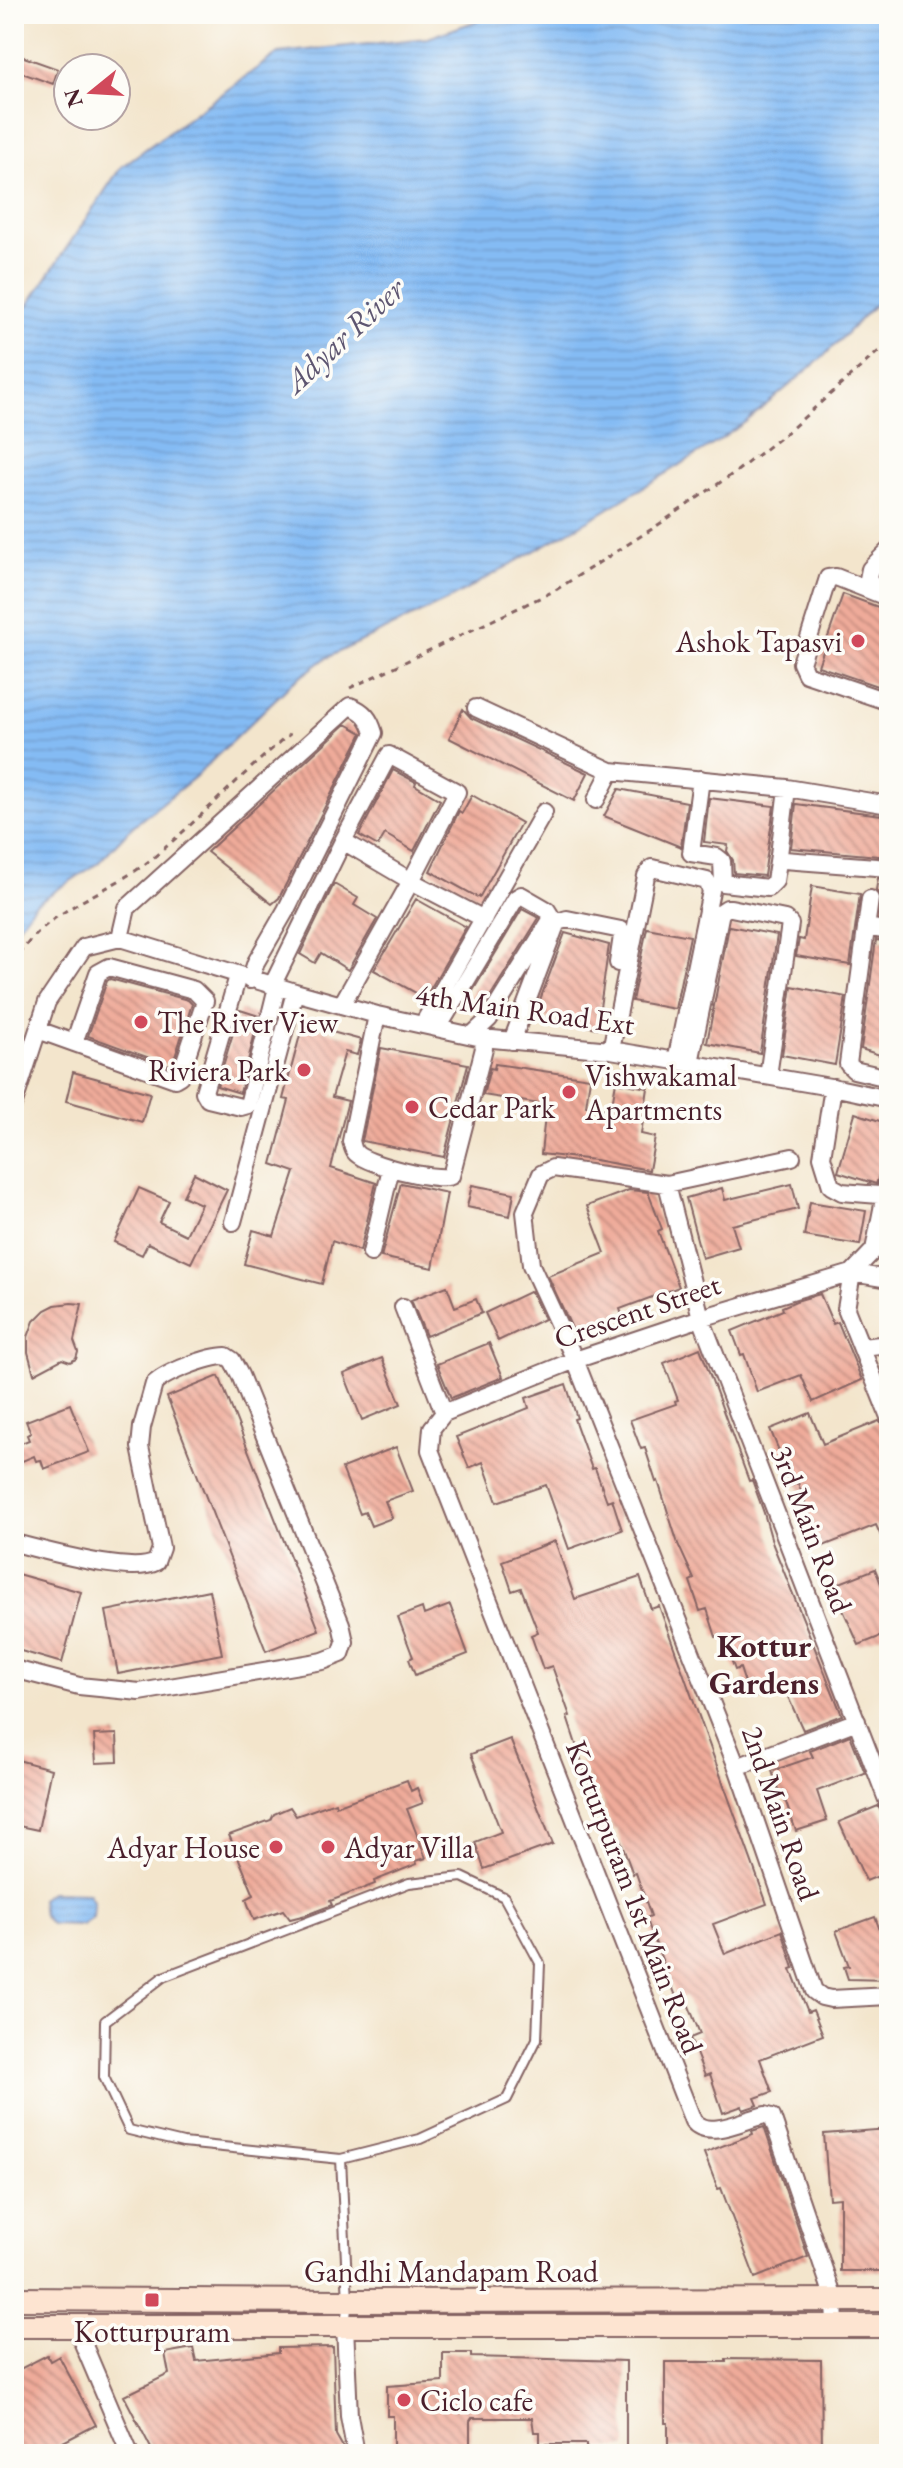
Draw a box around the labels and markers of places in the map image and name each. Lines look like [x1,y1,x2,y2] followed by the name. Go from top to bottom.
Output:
[675,622,842,661] place label: Ashok Tapasvi
[849,632,867,650] marker: Ashok Tapasvi
[157,1003,339,1042] place label: The River View
[132,1013,150,1031] marker: The River View
[148,1051,289,1090] place label: Riviera Park
[584,1056,737,1129] place label: Vishwakamal Apartments
[295,1061,313,1079] marker: Riviera Park
[560,1083,578,1101] marker: Vishwakamal Apartments
[428,1088,556,1127] place label: Cedar Park
[403,1098,421,1116] marker: Cedar Park
[106,1828,260,1867] place label: Adyar House
[343,1828,474,1867] place label: Adyar Villa
[267,1838,285,1856] marker: Adyar House
[319,1838,337,1856] marker: Adyar Villa
[143,2291,161,2309] marker: Kotturpuram
[74,2312,230,2351] place label: Kotturpuram
[420,2381,533,2420] place label: Ciclo cafe
[395,2391,413,2409] marker: Ciclo cafe

